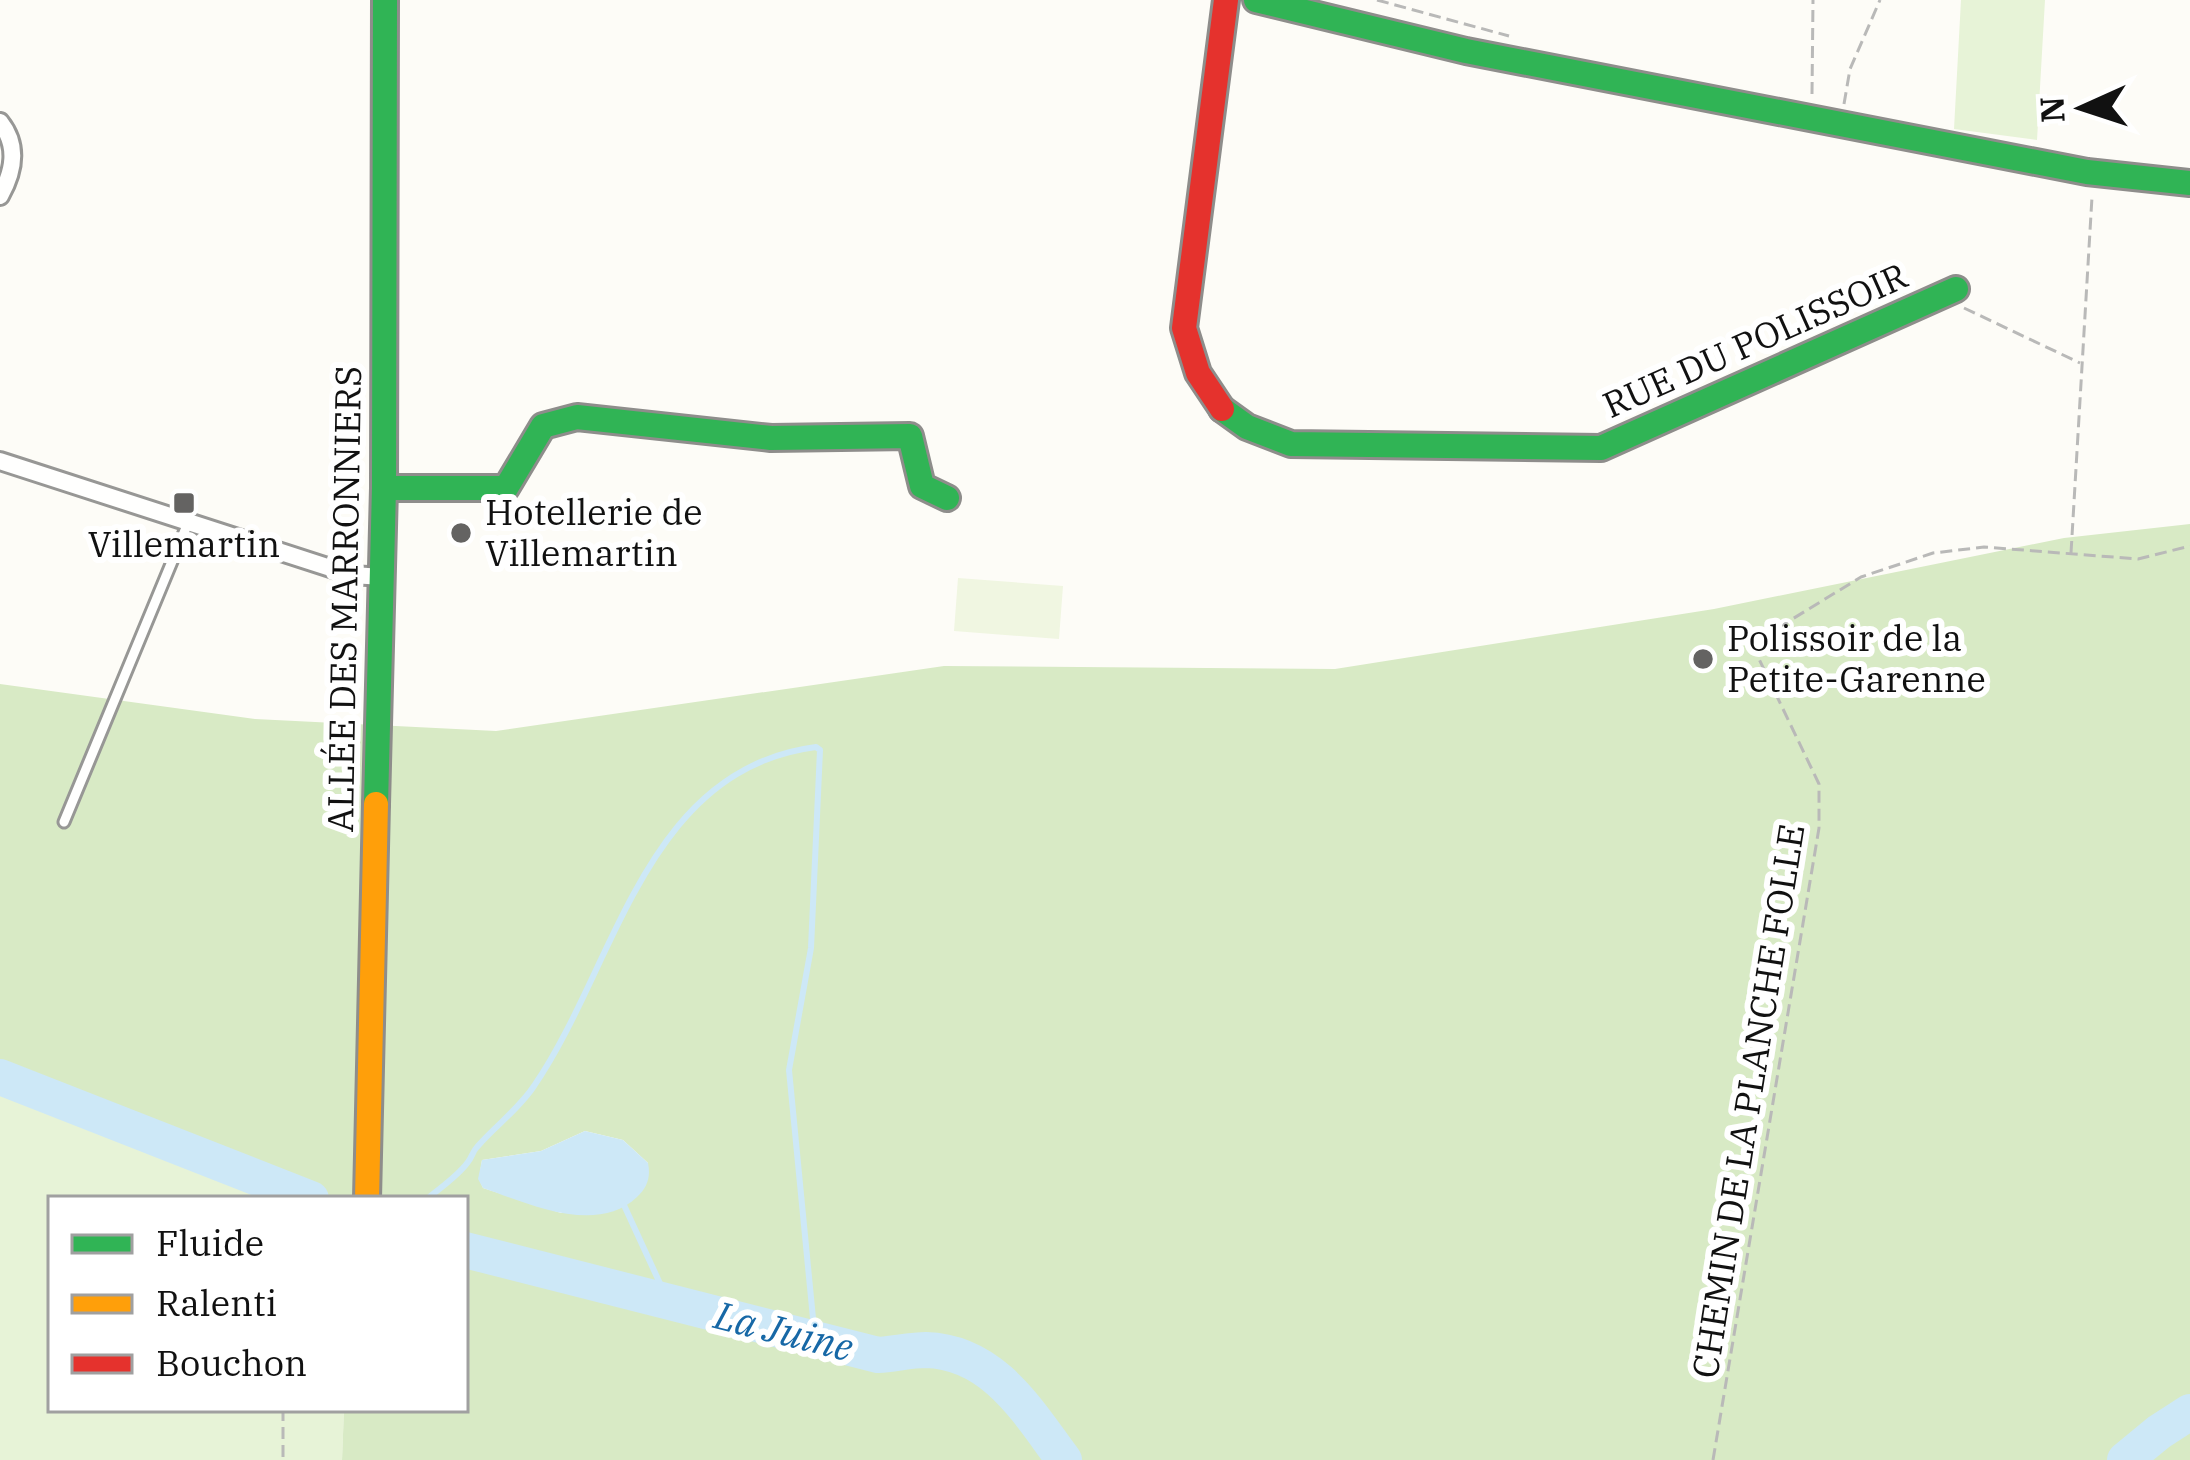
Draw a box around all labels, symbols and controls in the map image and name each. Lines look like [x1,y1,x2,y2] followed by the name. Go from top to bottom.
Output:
[2022,48,2142,168] north arrow
[2029,95,2074,124] text: N
[1595,251,1914,428] street label: RUE DU POLISSOIR
[316,365,371,833] street label: ALLÉE DES MARRONNIERS
[485,488,703,576] place label: Hotellerie de Villemartin
[171,490,197,516] marker: Villemartin
[88,520,280,567] place label: Villemartin
[448,520,474,546] marker: Hotellerie de Villemartin
[1727,614,1986,702] place label: Polissoir de la Petite-Garenne
[1690,646,1716,672] marker: Polissoir de la Petite-Garenne
[1680,821,1815,1381] street label: CHEMIN DE LA PLANCHE FOLLE
[48,1196,468,1412] legend
[156,1219,264,1266] text: Fluide
[156,1279,277,1326] text: Ralenti
[709,1289,859,1372] water label: La Juine
[156,1339,307,1386] text: Bouchon

